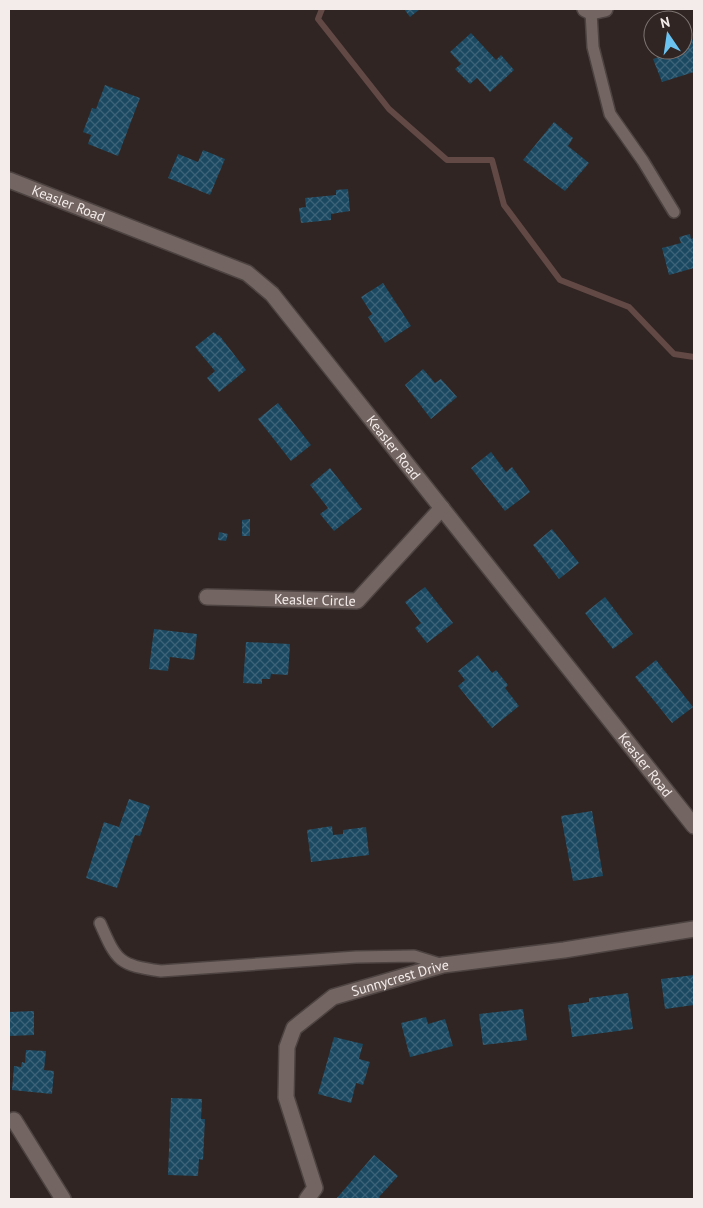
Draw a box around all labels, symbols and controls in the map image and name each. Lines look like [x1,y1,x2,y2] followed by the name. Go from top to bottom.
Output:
[643,10,693,60] north arrow
[659,13,672,32] text: N
[29,181,108,226] street label: Keasler Road
[363,412,425,483] street label: Keasler Road
[274,590,356,610] street label: Keasler Circle
[614,729,676,801] street label: Keasler Road
[349,955,450,1000] street label: Sunnycrest Drive

